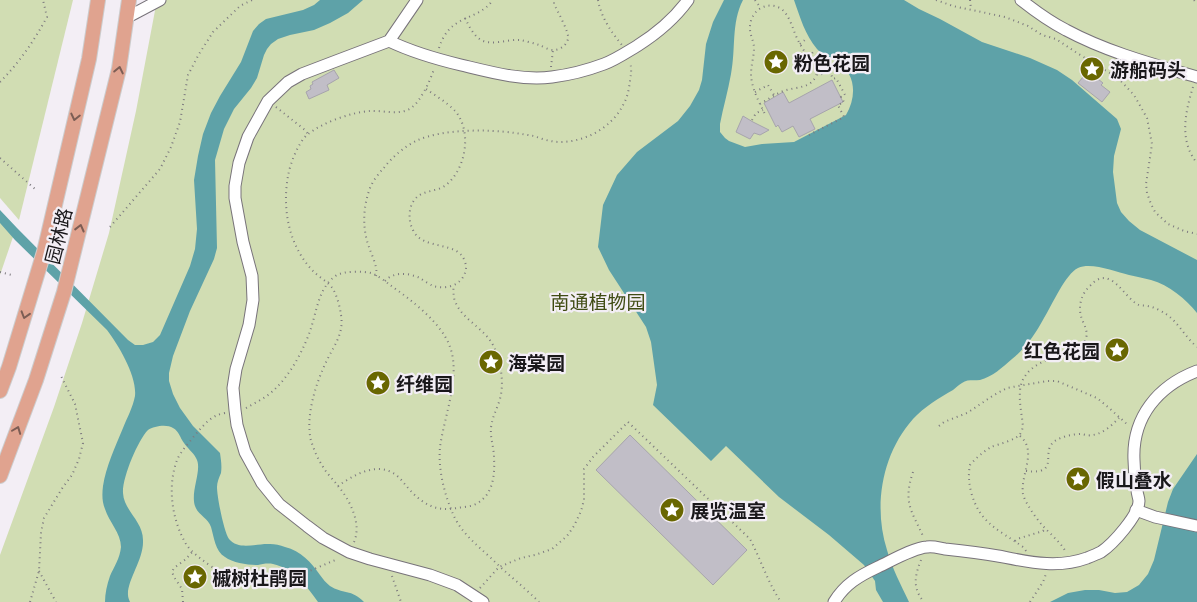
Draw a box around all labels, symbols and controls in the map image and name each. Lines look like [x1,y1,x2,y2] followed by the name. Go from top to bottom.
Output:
[763,49,789,75] place icon: 粉色花园
[794,51,870,74] place label: 粉色花园
[1079,56,1105,82] place icon: 游船码头
[1110,58,1186,81] place label: 游船码头
[113,66,123,75] one-way arrow
[70,112,81,121] one-way arrow
[40,206,76,266] street label: 园林路
[74,224,85,233] one-way arrow
[550,290,646,313] park label: 南通植物园
[21,310,31,319] one-way arrow
[1104,337,1130,363] place icon: 红色花园
[1024,339,1100,362] place label: 红色花园
[478,349,504,375] place icon: 海棠园
[508,351,565,374] place label: 海棠园
[365,370,391,396] place icon: 纤维园
[396,372,453,395] place label: 纤维园
[11,426,21,435] one-way arrow
[1065,466,1091,492] place icon: 假山叠水
[1096,468,1172,491] place label: 假山叠水
[659,497,685,523] place icon: 展览温室
[690,499,766,522] place label: 展览温室
[182,564,208,590] place icon: 槭树杜鹃园
[212,566,307,589] place label: 槭树杜鹃园

